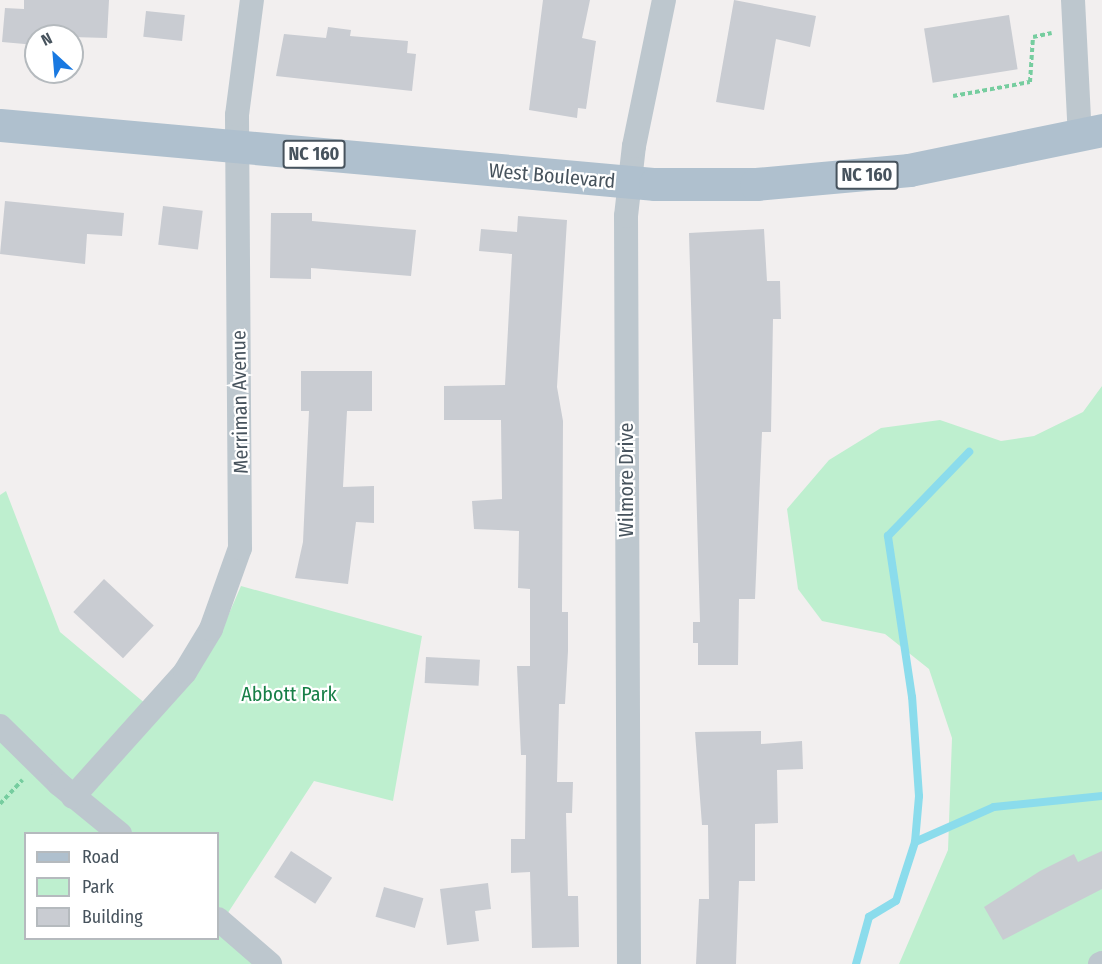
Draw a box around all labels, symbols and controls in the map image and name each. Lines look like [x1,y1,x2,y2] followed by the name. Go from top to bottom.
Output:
[24,24,84,84] north arrow
[38,29,55,50] text: N
[282,139,346,169] road number: NC 160
[488,159,616,193] street label: West Boulevard
[836,160,898,190] road number: NC 160
[227,330,253,474] street label: Merriman Avenue
[614,423,638,537] street label: Wilmore Drive
[241,682,337,706] park label: Abbott Park
[24,832,219,940] legend
[82,846,119,868] text: Road
[82,876,114,898] text: Park
[82,906,143,928] text: Building

